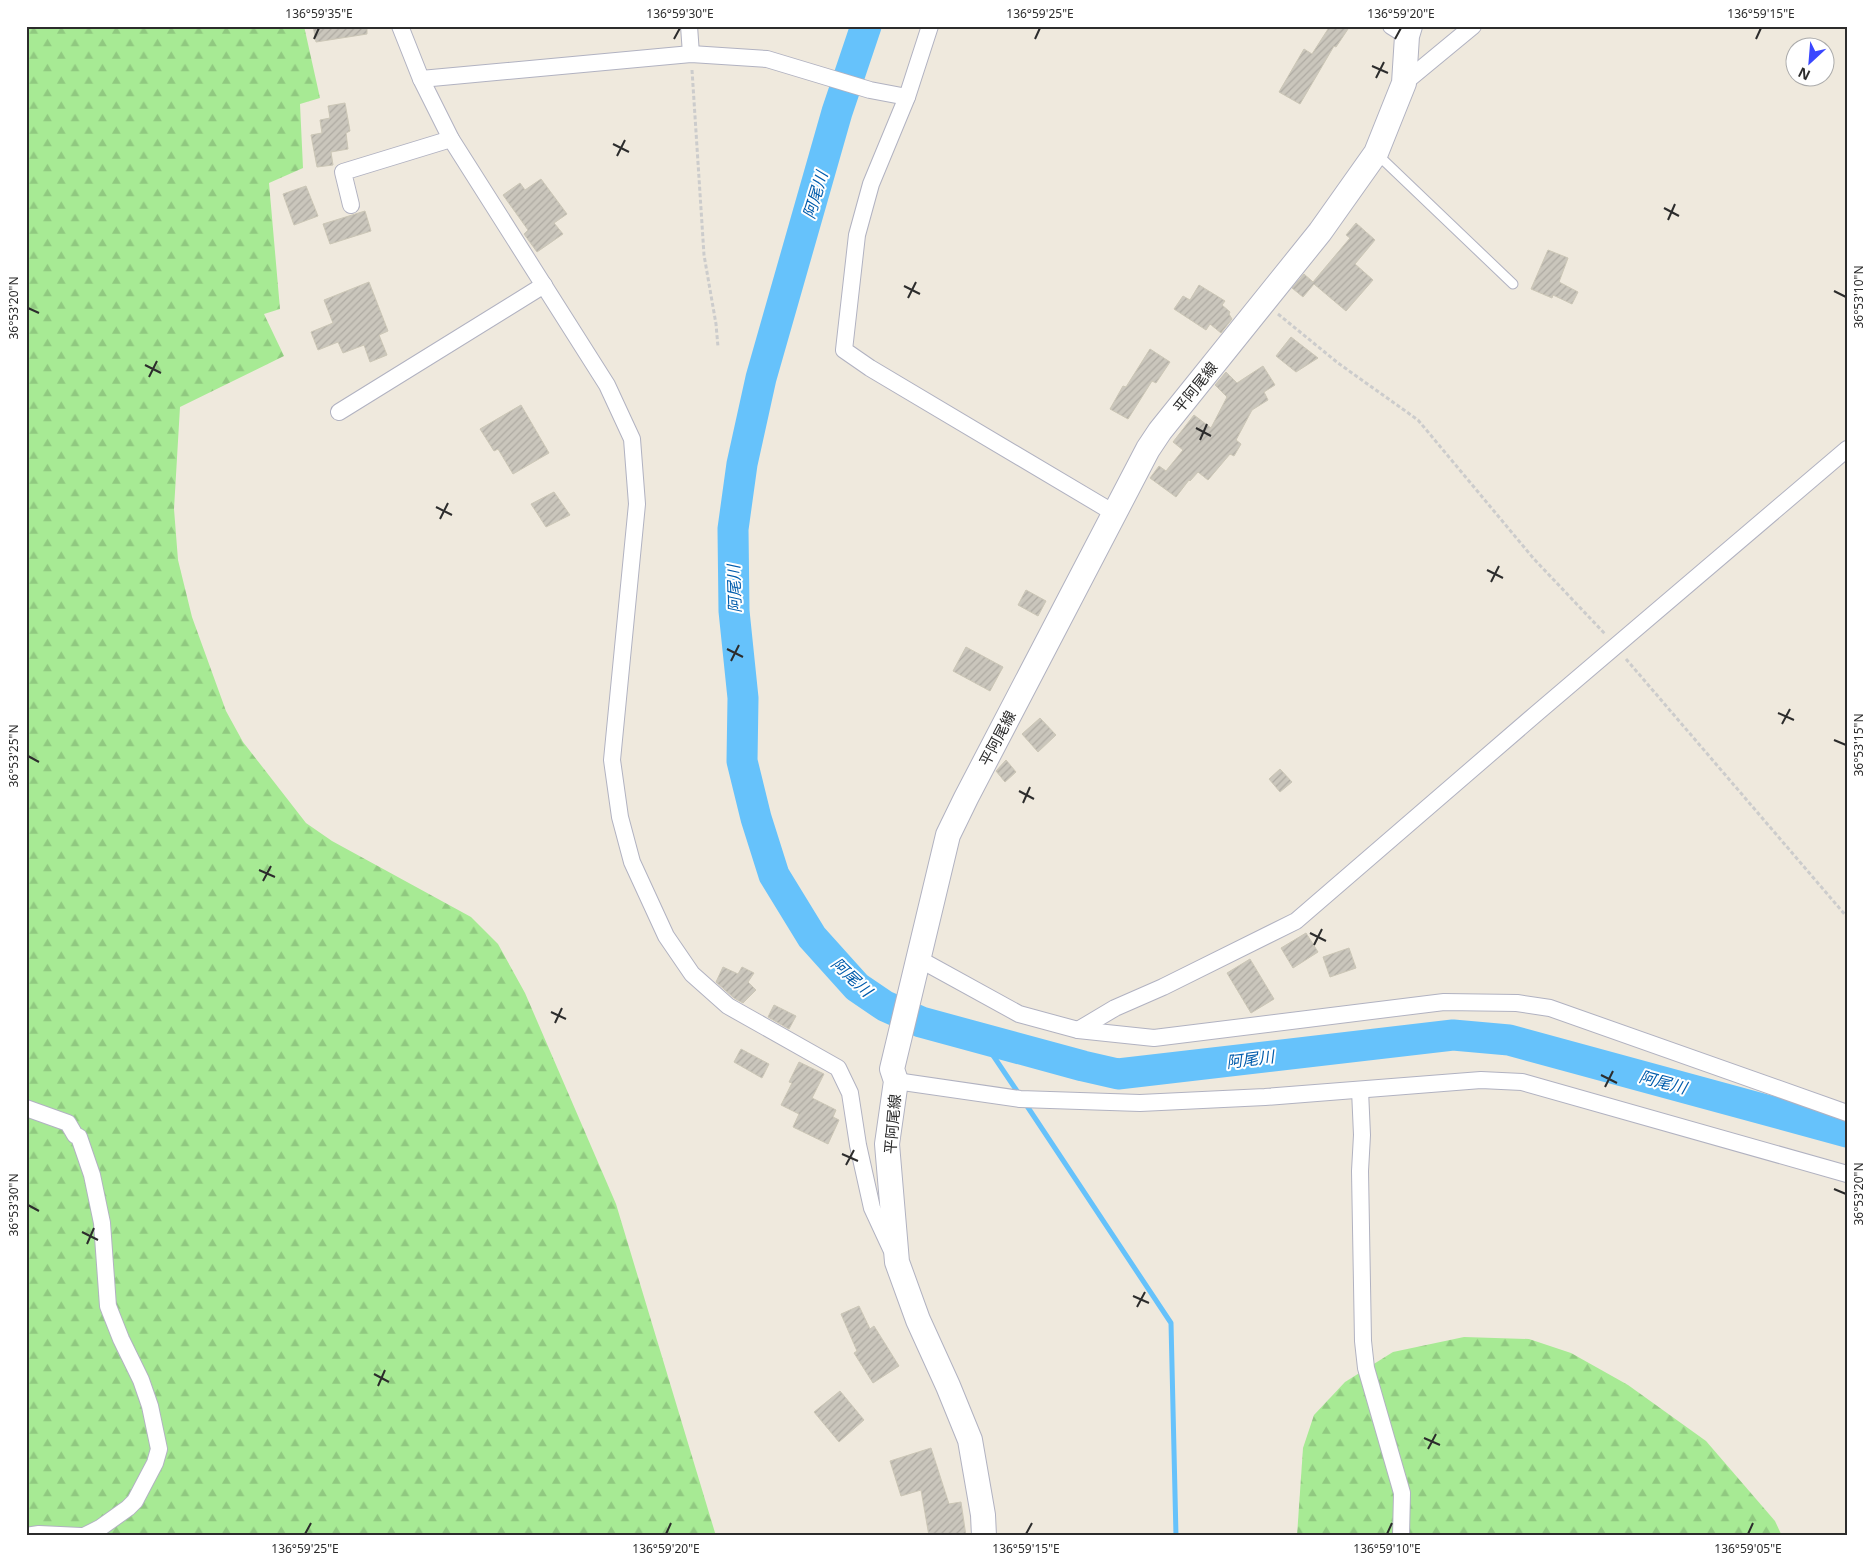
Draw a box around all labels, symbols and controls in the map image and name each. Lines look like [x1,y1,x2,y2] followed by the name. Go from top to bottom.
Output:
[285,5,353,22] text: 136°59'35"E
[646,5,714,22] text: 136°59'30"E
[1006,5,1074,22] text: 136°59'25"E
[1367,5,1435,22] text: 136°59'20"E
[1727,5,1795,22] text: 136°59'15"E
[1786,38,1836,88] north arrow
[1795,63,1813,85] text: N
[797,167,833,221] water label: 阿尾川
[1850,265,1867,329] text: 36°53'10"N
[5,276,22,340] text: 36°53'20"N
[1168,357,1222,417] street label: 平阿尾線
[722,563,746,613] water label: 阿尾川
[974,707,1020,769] street label: 平阿尾線
[1850,713,1867,777] text: 36°53'15"N
[5,724,22,788] text: 36°53'25"N
[827,953,879,1003] water label: 阿尾川
[1225,1045,1277,1073] water label: 阿尾川
[1637,1065,1691,1099] water label: 阿尾川
[879,1093,905,1155] street label: 平阿尾線
[1850,1162,1867,1226] text: 36°53'20"N
[5,1173,22,1237] text: 36°53'30"N
[271,1540,339,1557] text: 136°59'25"E
[632,1540,700,1557] text: 136°59'20"E
[992,1540,1060,1557] text: 136°59'15"E
[1353,1540,1421,1557] text: 136°59'10"E
[1714,1540,1782,1557] text: 136°59'05"E

